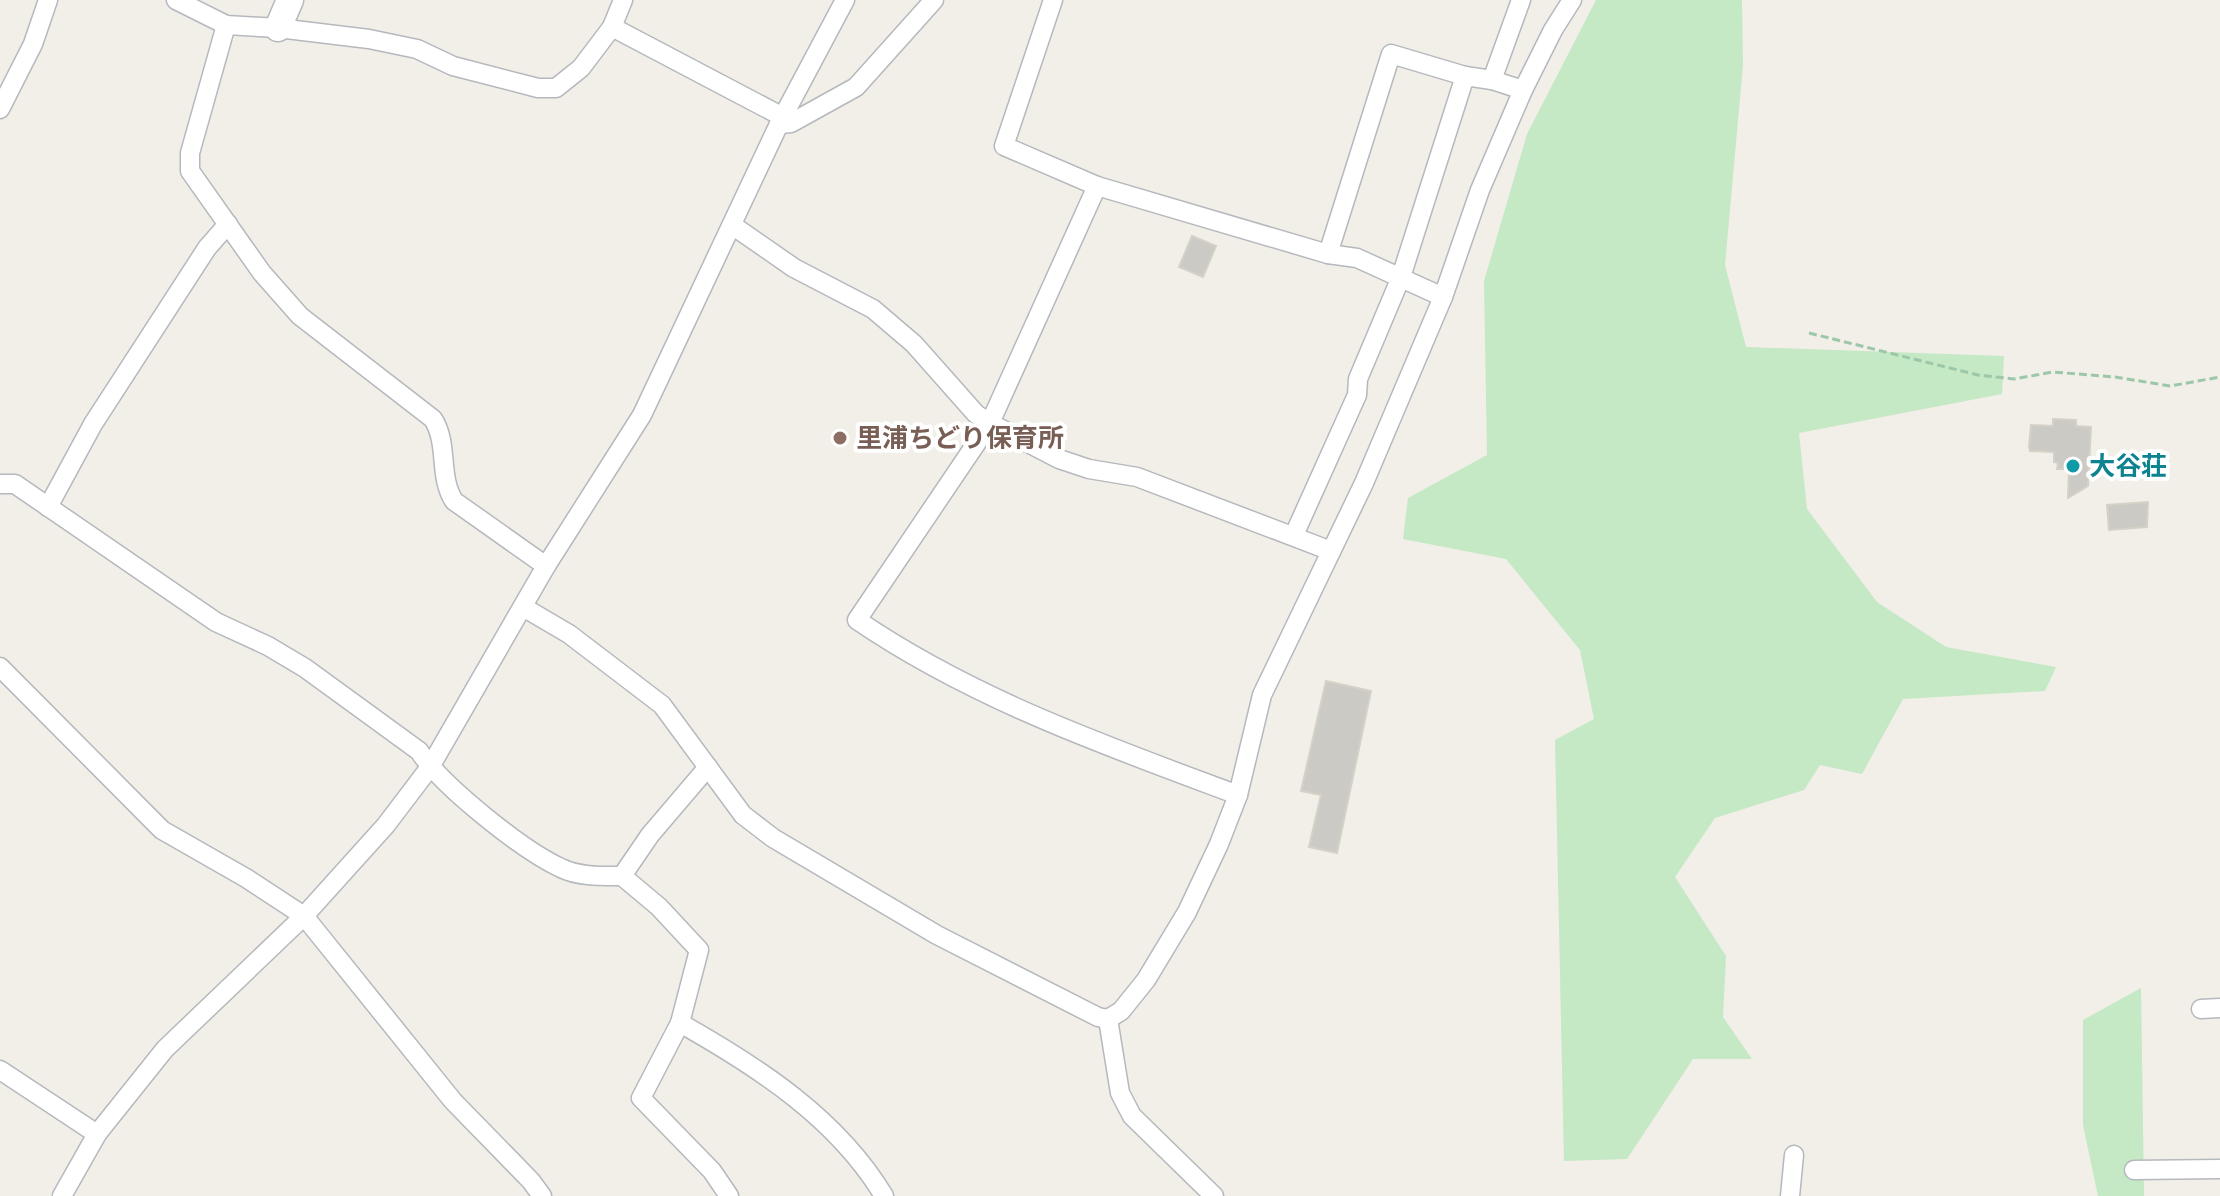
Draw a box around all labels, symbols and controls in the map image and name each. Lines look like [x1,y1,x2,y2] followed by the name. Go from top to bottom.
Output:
[856,423,1064,453] place label: 里浦ちどり保育所
[831,429,849,447] marker: 里浦ちどり保育所
[2089,451,2167,481] place label: 大谷荘
[2064,457,2082,475] marker: 大谷荘

